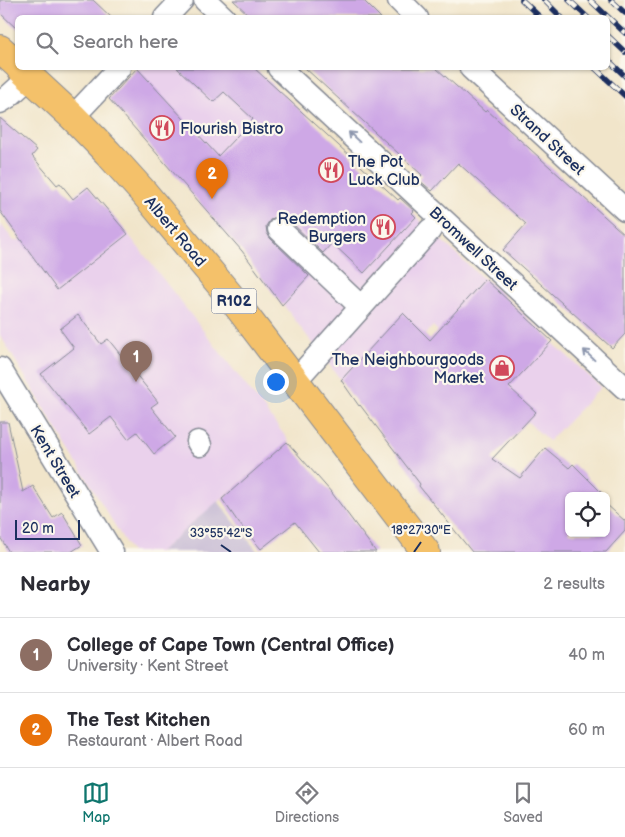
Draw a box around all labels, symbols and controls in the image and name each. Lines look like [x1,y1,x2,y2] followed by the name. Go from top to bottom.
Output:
[15,15,610,70] search box
[33,29,61,57] icon: search
[73,31,178,54] text: Search here
[506,101,588,180] street label: Strand Street
[149,115,175,141] restaurant icon: Flourish Bistro
[180,120,284,139] place label: Flourish Bistro
[348,131,361,143] one-way arrow
[348,153,420,190] place label: The Pot Luck Club
[318,157,344,183] restaurant icon: The Pot Luck Club
[196,158,228,199] pin: 2
[140,193,210,271] street label: Albert Road
[425,203,521,295] street label: Bromwell Street
[277,210,366,247] place label: Redemption Burgers
[370,214,396,240] restaurant icon: Redemption Burgers
[212,288,256,314] road number: R102
[120,341,152,382] pin: 1
[583,349,596,361] one-way arrow
[332,351,484,388] place label: The Neighbourgoods Market
[489,355,515,381] shop icon: The Neighbourgoods Market
[263,369,289,395] your location
[26,422,84,502] street label: Kent Street
[565,492,610,537] map controls
[565,492,610,537] button: locate
[15,517,80,540] scale bar
[22,520,54,537] text: 20 m
[391,523,451,538] text: 18°27'30"E
[190,526,252,541] text: 33°55'42"S
[20,572,90,597] text: Nearby
[543,575,605,594] text: 2 results
[67,634,395,657] text: College of Cape Town (Central Office)
[33,646,39,665] text: 1
[568,646,605,665] text: 40 m
[67,657,228,676] text: University · Kent Street
[67,709,210,732] text: The Test Kitchen
[31,721,41,740] text: 2
[568,721,605,740] text: 60 m
[67,732,243,751] text: Restaurant · Albert Road
[82,779,110,826] tab: Map
[275,779,339,826] tab: Directions
[503,779,543,826] tab: Saved

